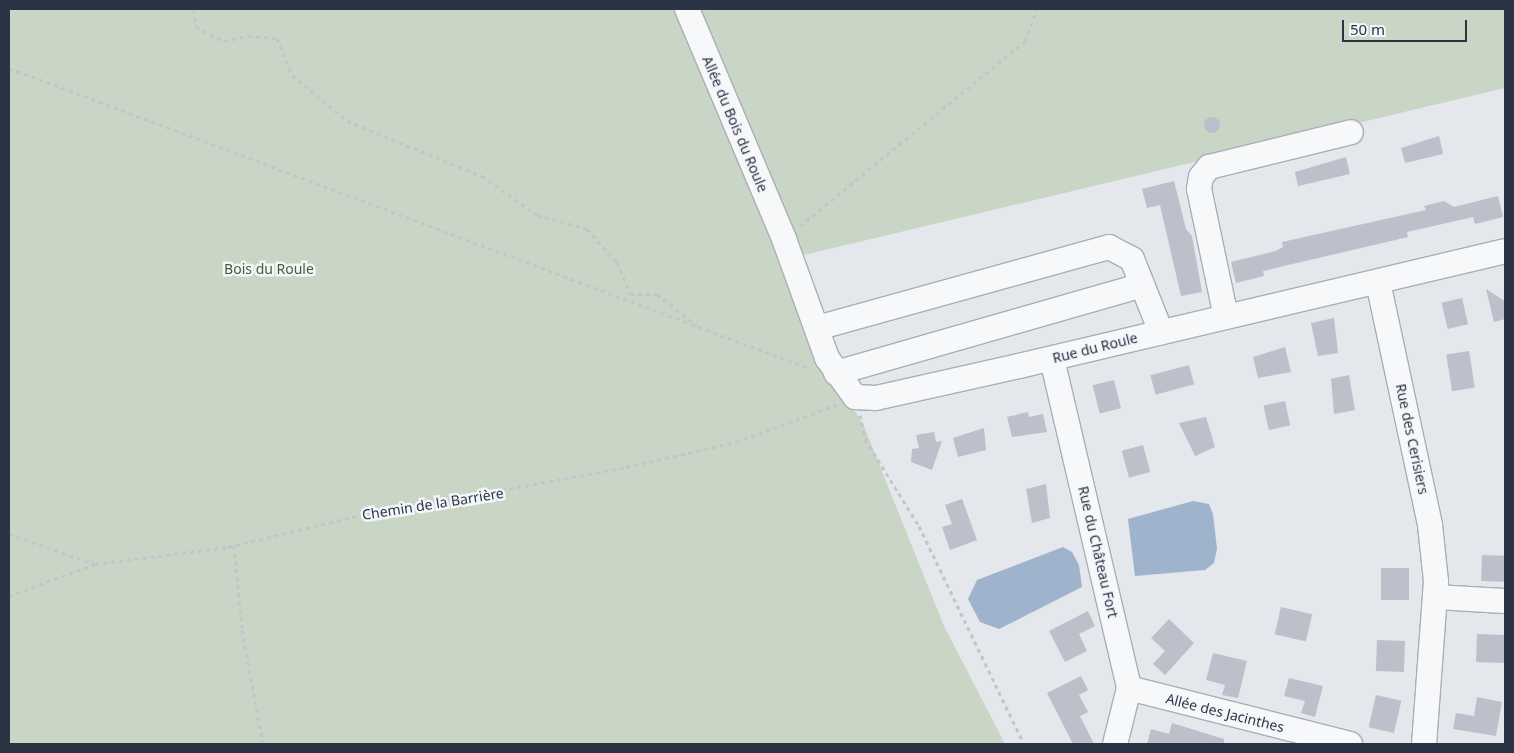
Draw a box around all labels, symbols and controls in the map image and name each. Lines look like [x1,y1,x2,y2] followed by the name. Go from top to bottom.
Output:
[1344,10,1469,42] scale bar
[1350,19,1385,39] text: 50 m
[699,53,771,195] street label: Allée du Bois du Roule
[224,261,314,277] park label: Bois du Roule
[1051,329,1139,367] street label: Rue du Roule
[1392,382,1432,496] street label: Rue des Cerisiers
[1075,484,1121,620] street label: Rue du Château Fort
[361,485,505,523] street label: Chemin de la Barrière
[1164,690,1286,736] street label: Allée des Jacinthes

